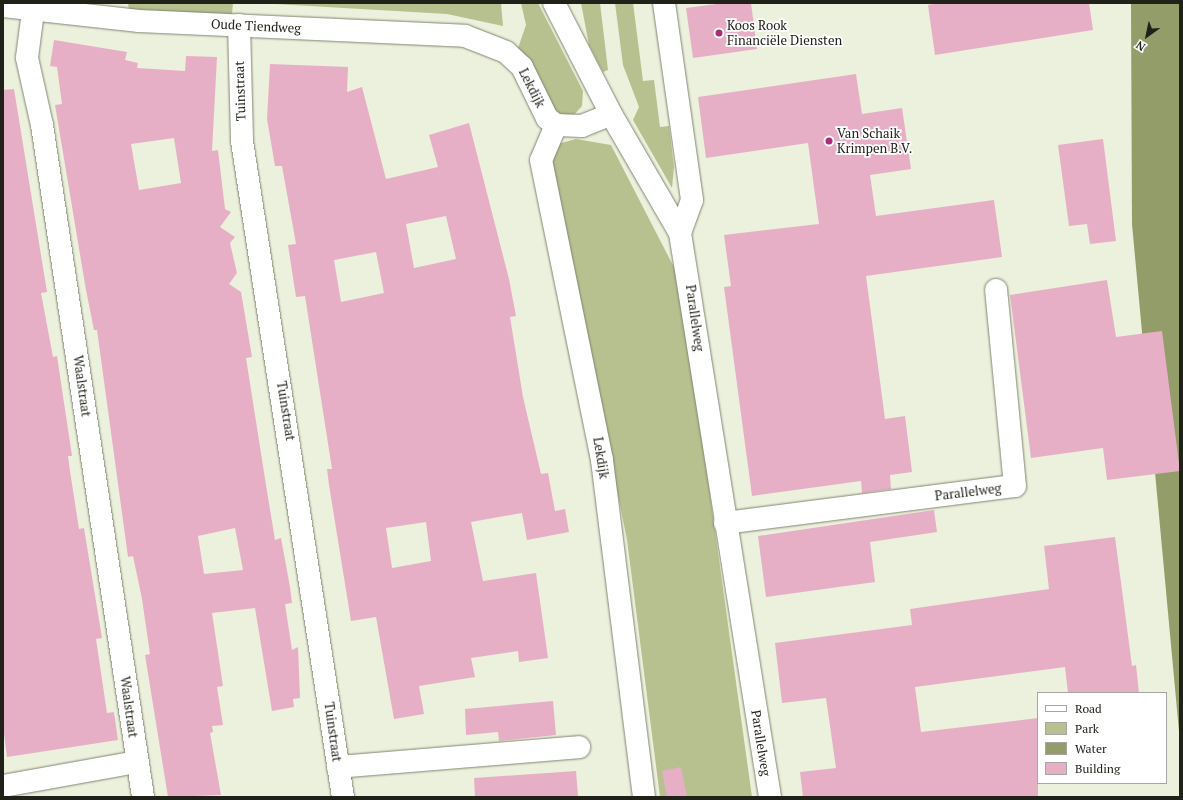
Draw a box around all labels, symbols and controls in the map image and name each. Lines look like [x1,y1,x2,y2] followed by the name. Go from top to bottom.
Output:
[211,16,301,36] street label: Oude Tiendweg
[1127,16,1167,56] north arrow
[727,18,842,49] place label: Koos Rook Financiële Diensten
[714,28,724,38] marker: Koos Rook Financiële Diensten
[1133,38,1148,54] text: N
[231,61,249,121] street label: Tuinstraat
[516,66,548,110] street label: Lekdijk
[837,126,912,157] place label: Van Schaik Krimpen B.V.
[824,136,834,146] marker: Van Schaik Krimpen B.V.
[683,284,707,352] street label: Parallelweg
[70,354,94,418] street label: Waalstraat
[274,380,298,442] street label: Tuinstraat
[590,436,612,480] street label: Lekdijk
[934,480,1002,504] street label: Parallelweg
[117,675,141,739] street label: Waalstraat
[1037,692,1167,784] legend
[321,701,345,763] street label: Tuinstraat
[1075,701,1102,716] text: Road
[748,709,774,777] street label: Parallelweg
[1075,721,1099,736] text: Park
[1075,741,1107,756] text: Water
[1075,761,1120,776] text: Building

